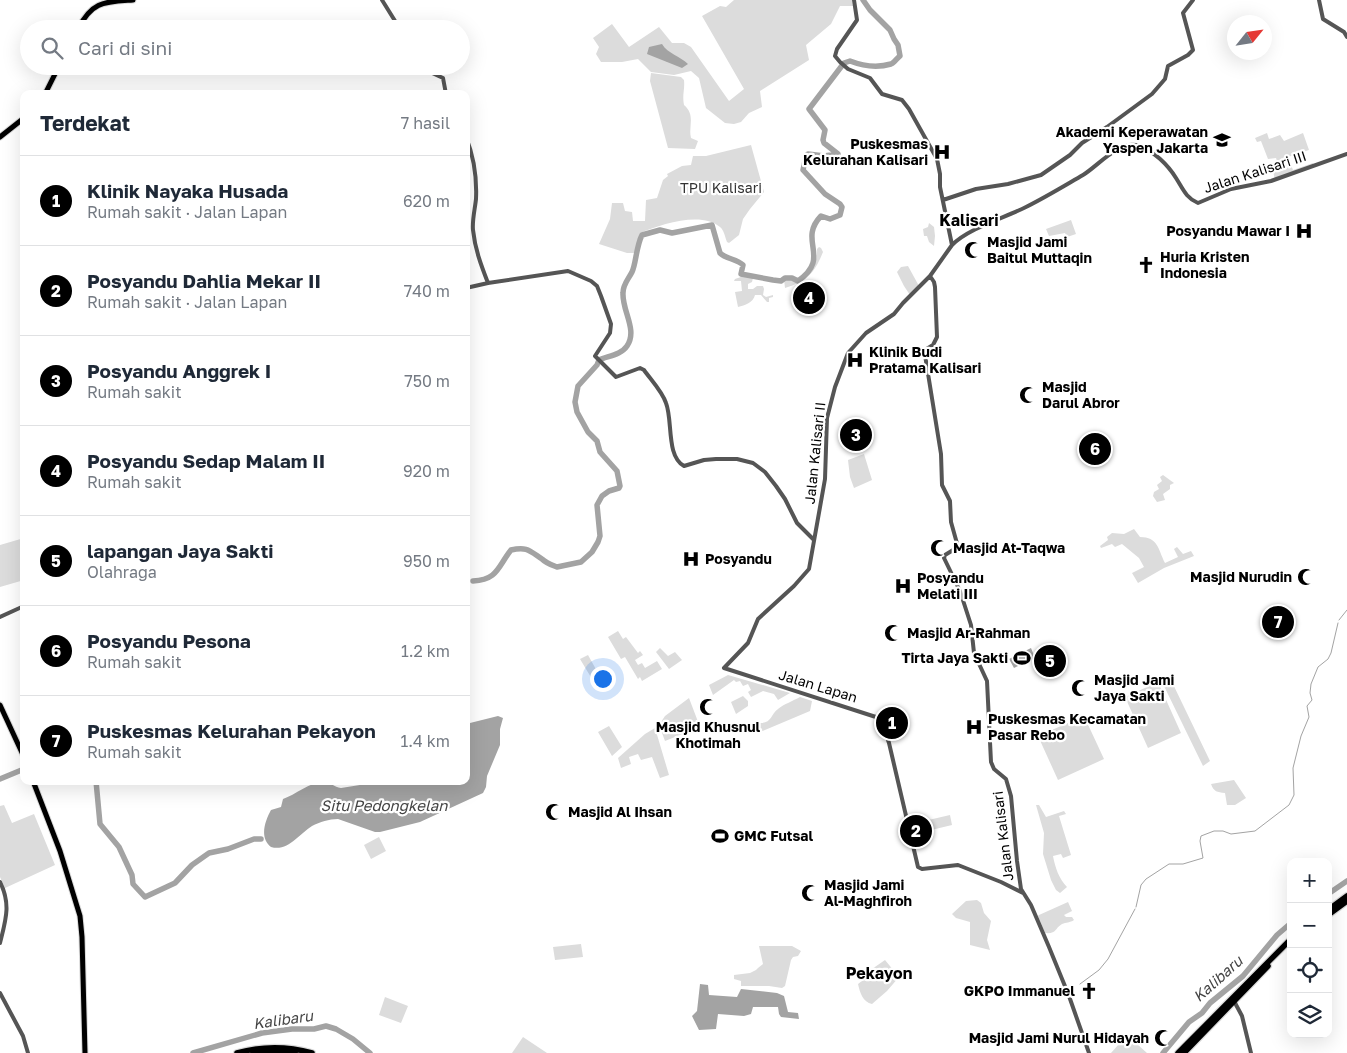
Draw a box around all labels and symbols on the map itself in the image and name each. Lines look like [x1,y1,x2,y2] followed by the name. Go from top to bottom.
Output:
[1227,15,1272,60] north arrow
[1056,123,1208,156] place label: Akademi Keperawatan Yaspen Jakarta
[1212,130,1232,150] school or university icon: Akademi Keperawatan Yaspen Jakarta
[803,135,928,168] place label: Puskesmas Kelurahan Kalisari
[932,142,952,162] hospital icon: Puskesmas Kelurahan Kalisari
[1201,147,1308,196] street label: Jalan Kalisari III
[680,179,762,196] park label: TPU Kalisari
[939,210,999,230] district label: Kalisari
[1294,221,1314,241] hospital icon: Posyandu Mawar I
[1166,222,1290,239] place label: Posyandu Mawar I
[987,233,1092,266] place label: Masjid Jami Baitul Muttaqin
[963,240,983,260] mosque icon: Masjid Jami Baitul Muttaqin
[1160,248,1249,281] place label: Huria Kristen Indonesia
[1136,255,1156,275] church icon: Huria Kristen Indonesia
[793,279,825,317] pin: 4
[869,343,981,376] place label: Klinik Budi Pratama Kalisari
[845,350,865,370] hospital icon: Klinik Budi Pratama Kalisari
[1042,378,1120,411] place label: Masjid Darul Abror
[1018,385,1038,405] mosque icon: Masjid Darul Abror
[801,401,828,505] street label: Jalan Kalisari II
[840,416,872,454] pin: 3
[1079,430,1111,468] pin: 6
[929,538,949,558] mosque icon: Masjid At-Taqwa
[953,539,1065,556] place label: Masjid At-Taqwa
[681,549,701,569] hospital icon: Posyandu
[705,550,772,567] place label: Posyandu
[1296,567,1316,587] mosque icon: Masjid Nurudin
[1190,568,1292,585] place label: Masjid Nurudin
[917,569,984,602] place label: Posyandu Melati III
[893,576,913,596] hospital icon: Posyandu Melati III
[1262,603,1294,641] pin: 7
[883,623,903,643] mosque icon: Masjid Ar-Rahman
[907,624,1030,641] place label: Masjid Ar-Rahman
[1034,642,1066,680] pin: 5
[1012,648,1032,668] sports icon: Tirta Jaya Sakti
[901,649,1008,666] place label: Tirta Jaya Sakti
[590,666,616,692] your location
[777,666,860,706] street label: Jalan Lapan
[1094,671,1175,704] place label: Masjid Jami Jaya Sakti
[1070,678,1090,698] mosque icon: Masjid Jami Jaya Sakti
[698,697,718,717] mosque icon: Masjid Khusnul Khotimah
[876,704,908,742] pin: 1
[988,710,1146,743] place label: Puskesmas Kecamatan Pasar Rebo
[964,717,984,737] hospital icon: Puskesmas Kecamatan Pasar Rebo
[656,718,761,751] place label: Masjid Khusnul Khotimah
[989,790,1016,882] street label: Jalan Kalisari
[321,796,448,815] water label: Situ Pedongkelan
[544,802,564,822] mosque icon: Masjid Al Ihsan
[568,803,672,820] place label: Masjid Al Ihsan
[900,812,932,850] pin: 2
[710,826,730,846] sports icon: GMC Futsal
[734,827,813,844] place label: GMC Futsal
[824,876,912,909] place label: Masjid Jami Al-Maghfiroh
[800,883,820,903] mosque icon: Masjid Jami Al-Maghfiroh
[1189,951,1246,1005] water label: Kalibaru
[846,963,912,983] district label: Pekayon
[1079,981,1099,1001] church icon: GKPO Immanuel
[964,982,1075,999] place label: GKPO Immanuel
[252,1006,315,1032] water label: Kalibaru
[1153,1028,1173,1048] mosque icon: Masjid Jami Nurul Hidayah
[969,1029,1149,1046] place label: Masjid Jami Nurul Hidayah

